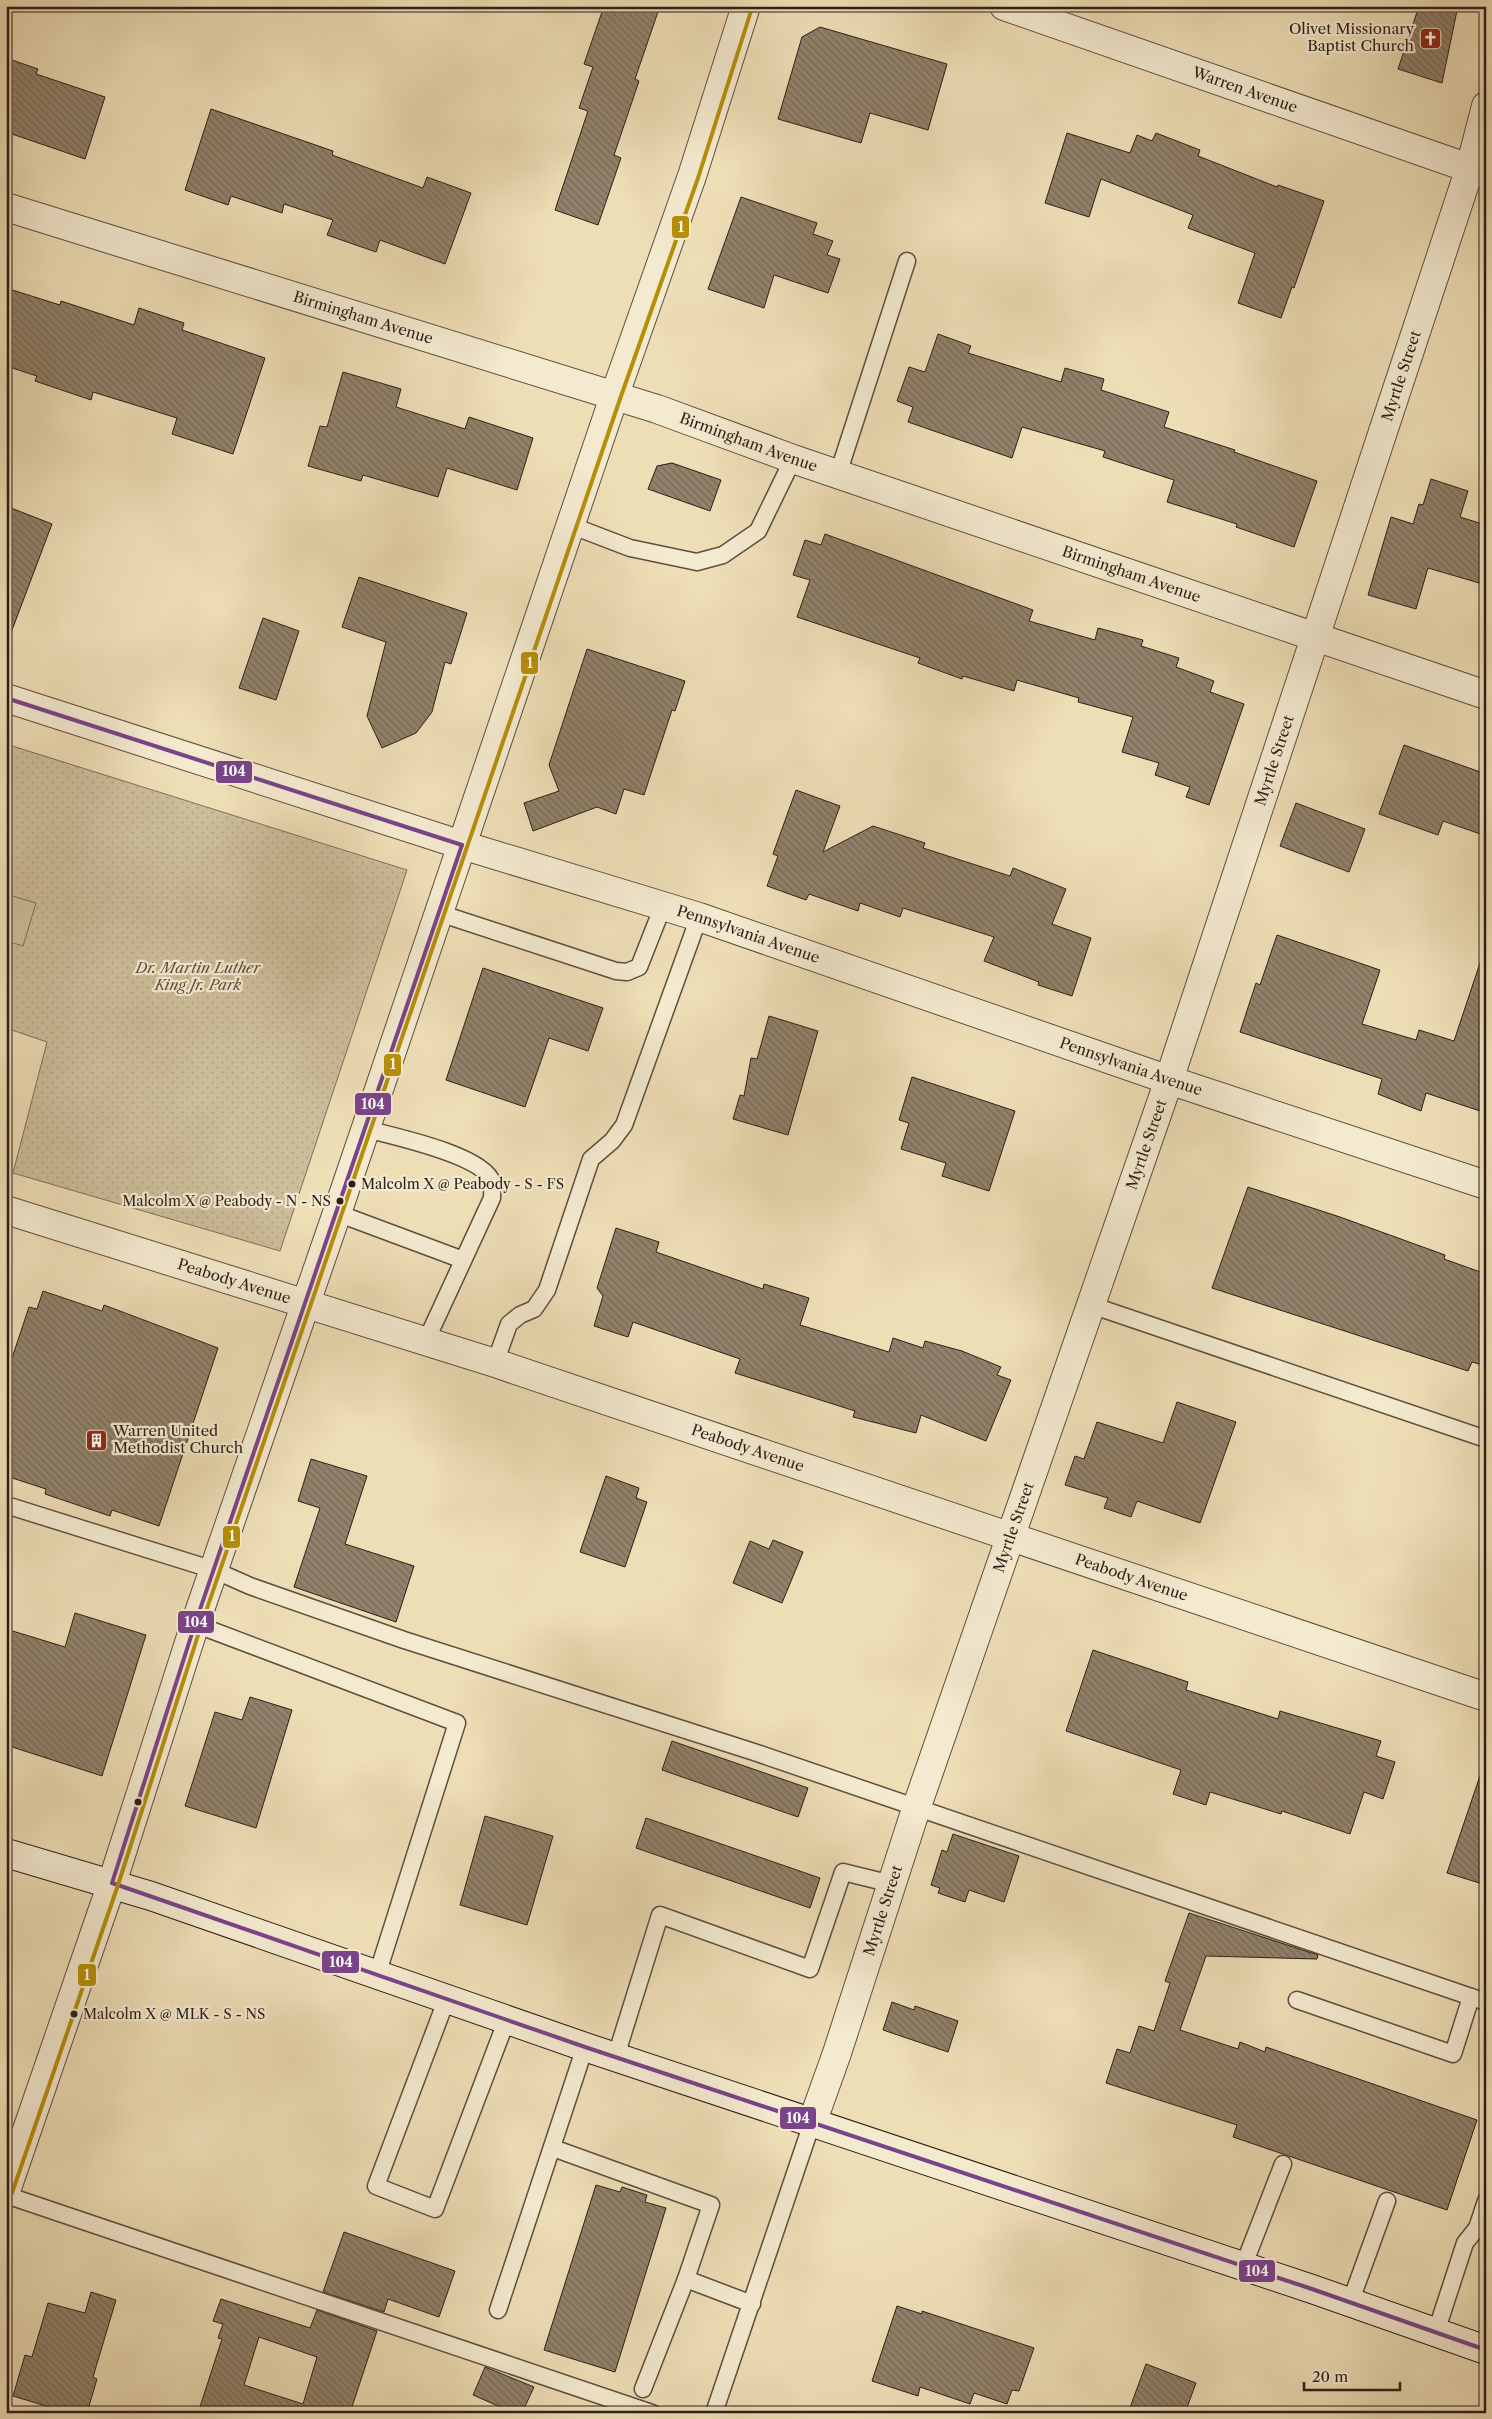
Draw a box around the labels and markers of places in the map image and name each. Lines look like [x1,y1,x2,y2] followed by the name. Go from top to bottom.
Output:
[1289,19,1415,55] place label: Olivet Missionary Baptist Church
[1418,26,1442,50] church icon: Olivet Missionary Baptist Church
[361,1175,564,1193] place label: Malcolm X @ Peabody - S - FS
[347,1179,357,1189] marker: Malcolm X @ Peabody - S - FS
[122,1192,331,1210] place label: Malcolm X @ Peabody - N - NS
[335,1196,345,1206] marker: Malcolm X @ Peabody - N - NS
[112,1421,244,1457] place label: Warren United Methodist Church
[85,1428,109,1452] building icon: Warren United Methodist Church
[133,1797,143,1807] unlabelled marker
[83,2005,265,2023] place label: Malcolm X @ MLK - S - NS
[69,2009,79,2019] marker: Malcolm X @ MLK - S - NS

